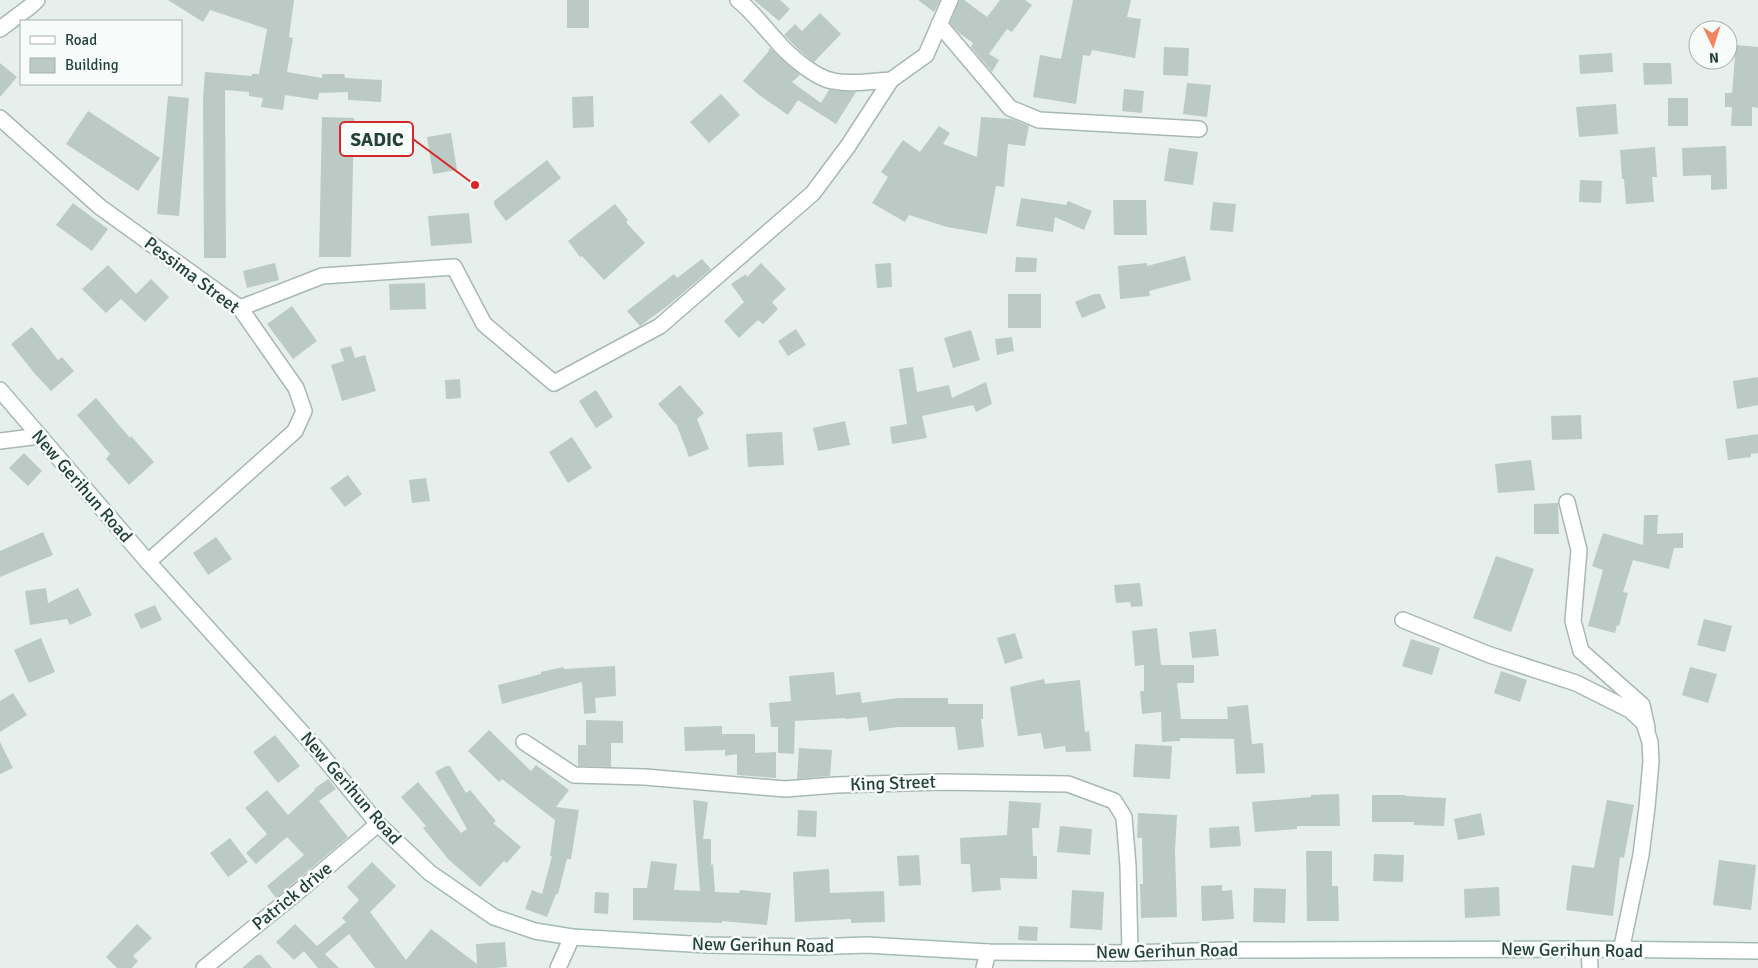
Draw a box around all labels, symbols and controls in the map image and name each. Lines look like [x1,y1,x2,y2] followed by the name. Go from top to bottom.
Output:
[20,20,182,85] legend
[1688,20,1738,70] north arrow
[65,31,97,49] text: Road
[1708,49,1719,66] text: N
[65,56,119,74] text: Building
[340,122,413,156] callout: SADIC
[351,128,404,152] text: SADIC
[140,232,244,318] street label: Pessima Street
[27,425,137,547] street label: New Gerihun Road
[296,727,406,849] street label: New Gerihun Road
[850,771,936,795] street label: King Street
[248,857,336,935] street label: Patrick drive
[692,933,834,957] street label: New Gerihun Road
[1501,938,1643,962] street label: New Gerihun Road
[1096,939,1238,963] street label: New Gerihun Road

